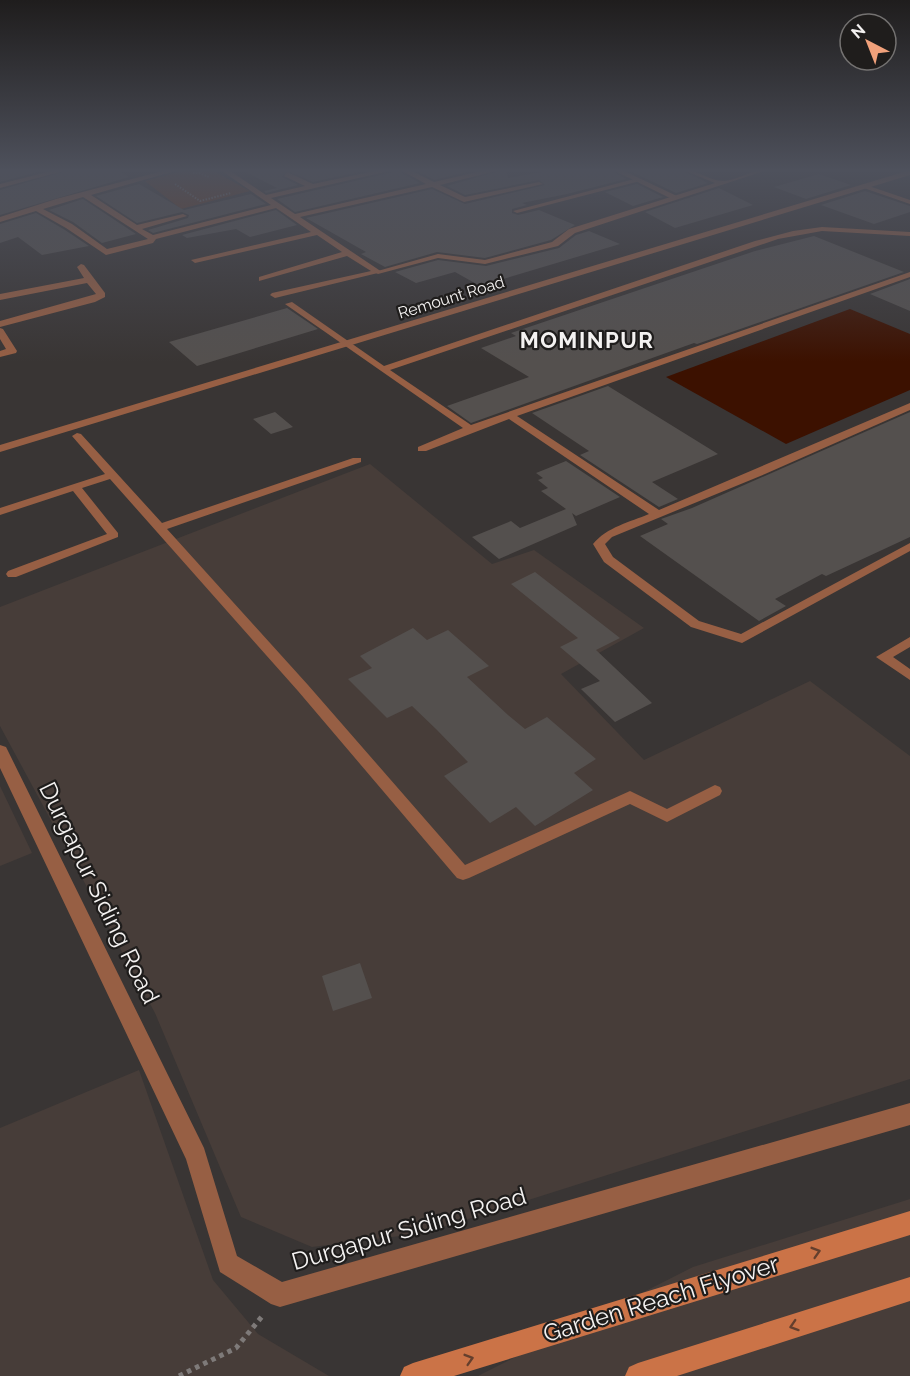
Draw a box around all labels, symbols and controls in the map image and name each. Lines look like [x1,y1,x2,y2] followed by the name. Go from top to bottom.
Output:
[838,12,898,72] north arrow
[847,20,869,42] text: N
[396,272,507,323] street label: Remount Road
[520,327,654,353] district label: MOMINPUR
[33,777,166,1008] street label: Durgapur Siding Road
[288,1181,530,1276] street label: Durgapur Siding Road
[810,1247,820,1259] one-way arrow
[540,1249,783,1348] street label: Garden Reach Flyover
[789,1319,800,1331] one-way arrow
[463,1354,474,1366] one-way arrow

